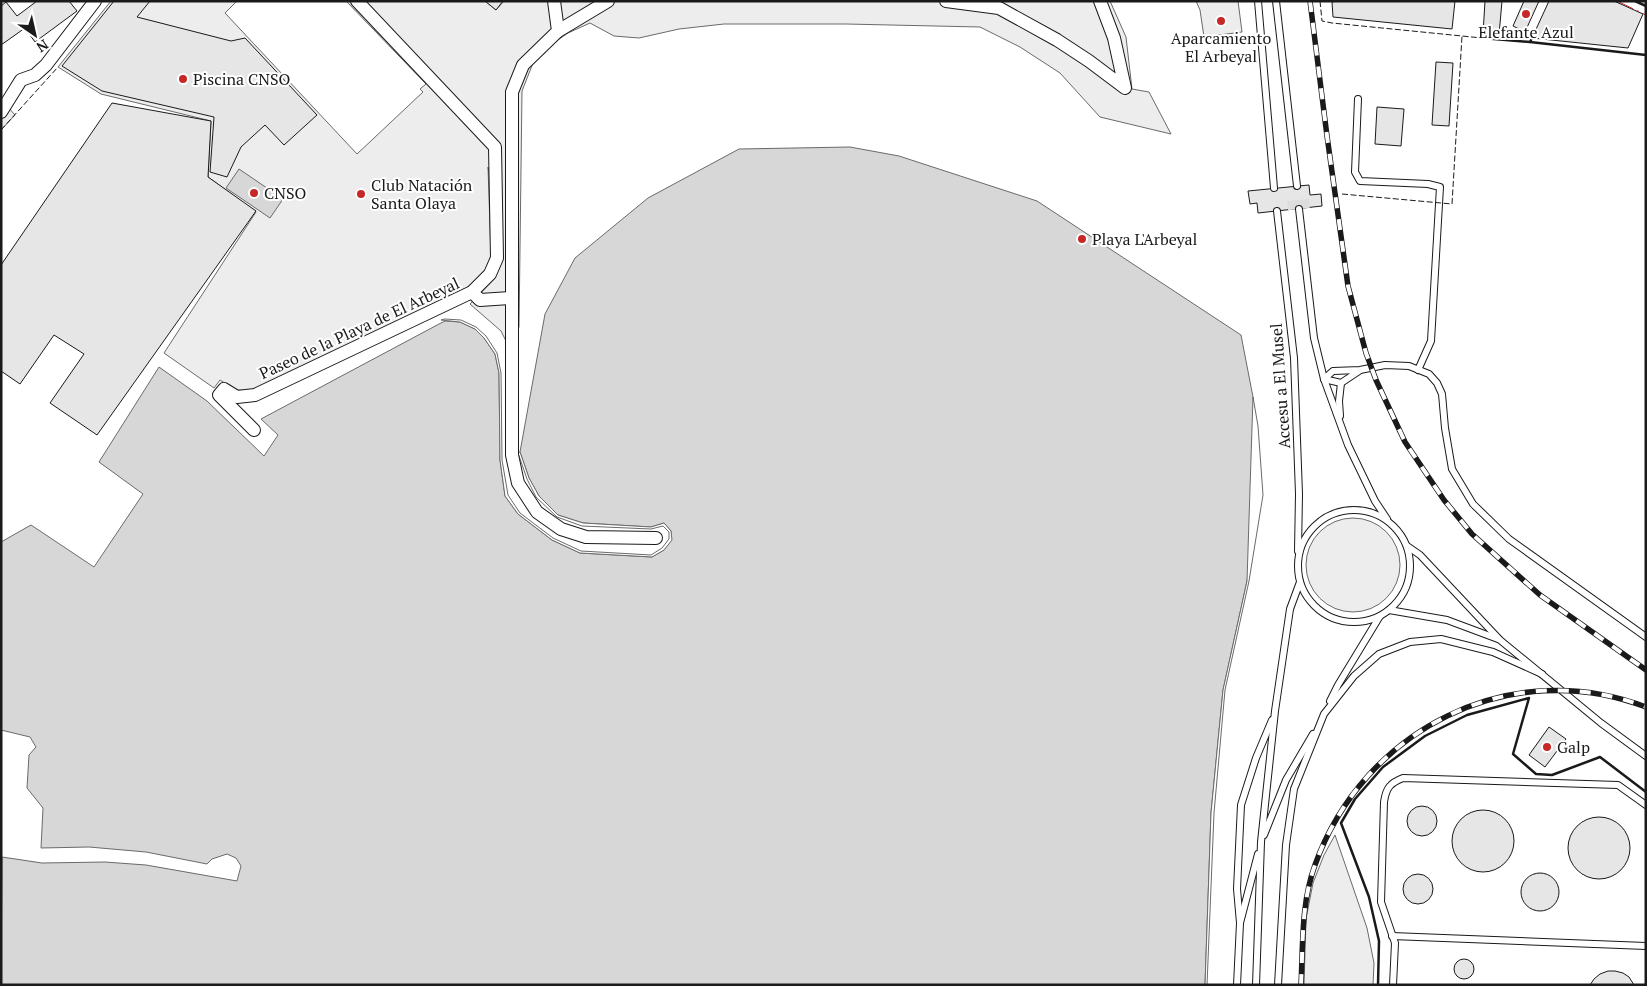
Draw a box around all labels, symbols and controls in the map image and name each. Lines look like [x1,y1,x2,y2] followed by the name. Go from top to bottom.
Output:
[1520,8,1532,20] marker: Elefante Azul
[10,10,60,60] north arrow
[1215,15,1227,27] marker: Aparcamiento El Arbeyal
[1478,21,1574,43] place label: Elefante Azul
[1171,27,1271,67] place label: Aparcamiento El Arbeyal
[33,35,52,57] text: N
[193,68,290,90] place label: Piscina CNSO
[177,73,189,85] marker: Piscina CNSO
[371,174,473,214] place label: Club Natación Santa Olaya
[264,182,306,204] place label: CNSO
[248,187,260,199] marker: CNSO
[355,188,367,200] marker: Club Natación Santa Olaya
[1092,228,1198,250] place label: Playa L'Arbeyal
[1076,233,1088,245] marker: Playa L'Arbeyal
[255,272,463,384] street label: Paseo de la Playa de El Arbeyal
[1265,322,1295,449] street label: Accesu a El Musel
[1557,736,1590,758] place label: Galp
[1541,741,1553,753] marker: Galp

